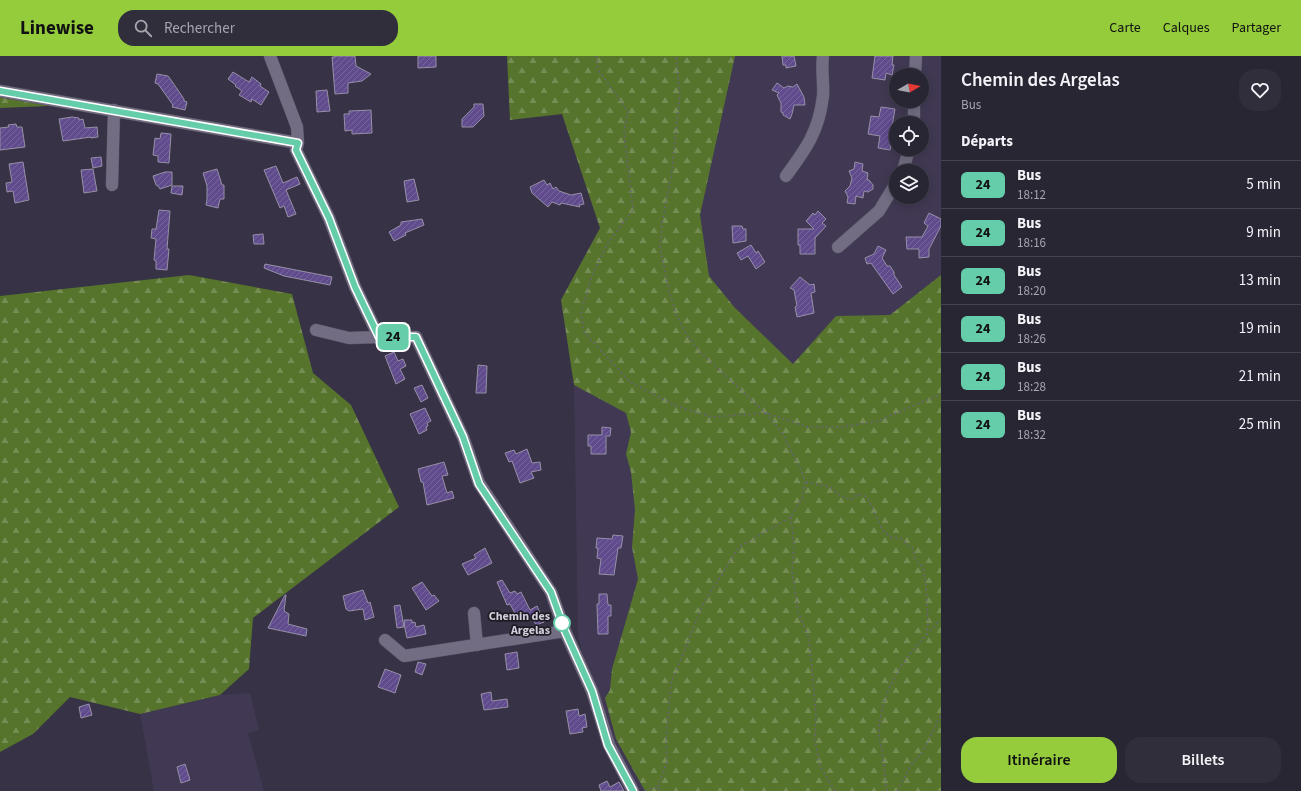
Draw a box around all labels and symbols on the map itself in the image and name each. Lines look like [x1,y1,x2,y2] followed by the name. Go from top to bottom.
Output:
[889,68,929,108] north arrow
[375,324,411,350] line badge: 24
[489,608,550,639] place label: Chemin des Argelas
[553,614,571,632] marker: Chemin des Argelas

